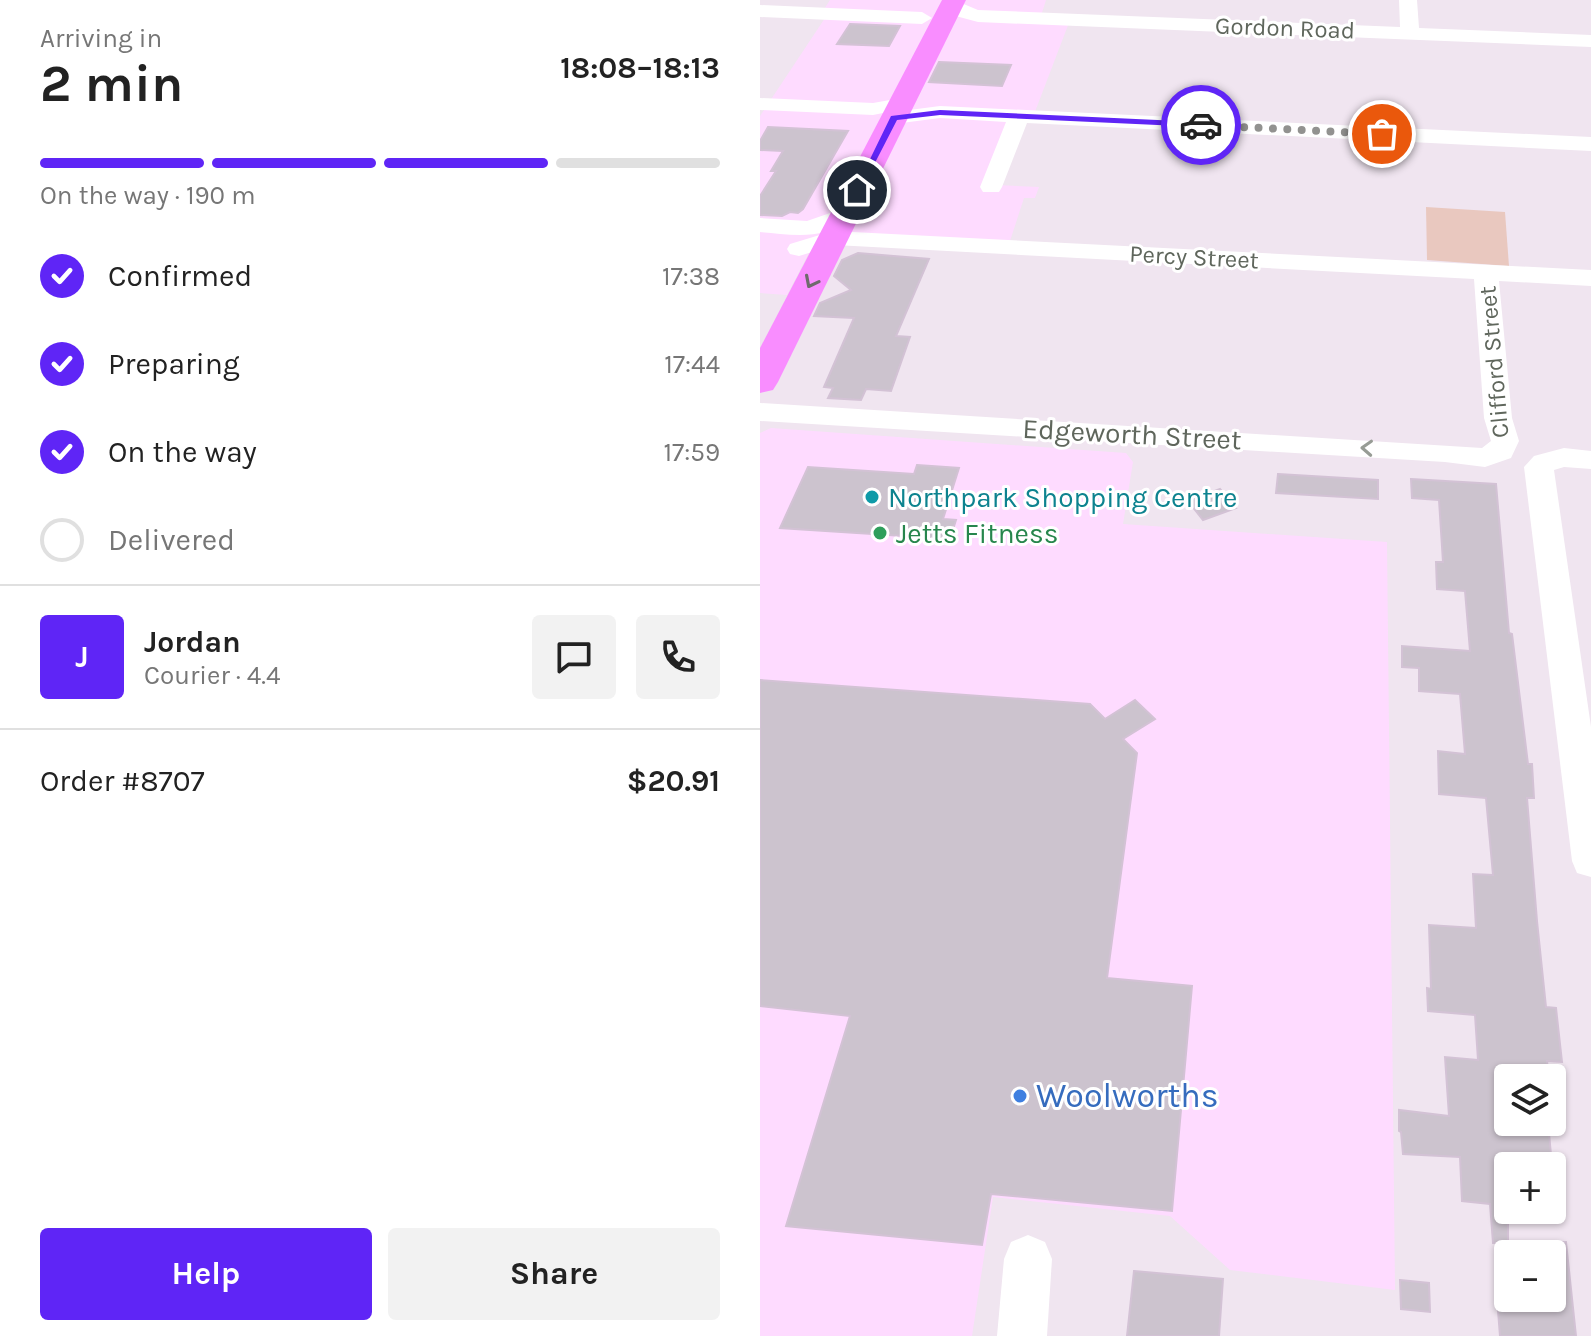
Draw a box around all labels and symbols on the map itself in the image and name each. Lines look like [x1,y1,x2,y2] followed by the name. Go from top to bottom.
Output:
[1215,12,1355,44] street label: Gordon Road
[1161,85,1241,165] courier
[1348,100,1416,168] pin
[823,156,891,224] pin
[1129,240,1259,274] street label: Percy Street
[805,274,820,289] one-way arrow
[1473,285,1515,439] street label: Clifford Street
[1022,412,1242,456] street label: Edgeworth Street
[1360,440,1373,457] one-way arrow
[888,481,1237,514] place label: Northpark Shopping Centre
[863,488,881,506] marker: Northpark Shopping Centre
[896,517,1058,550] place label: Jetts Fitness
[871,524,889,542] marker: Jetts Fitness
[1036,1076,1219,1116] place label: Woolworths
[1011,1087,1029,1105] marker: Woolworths

